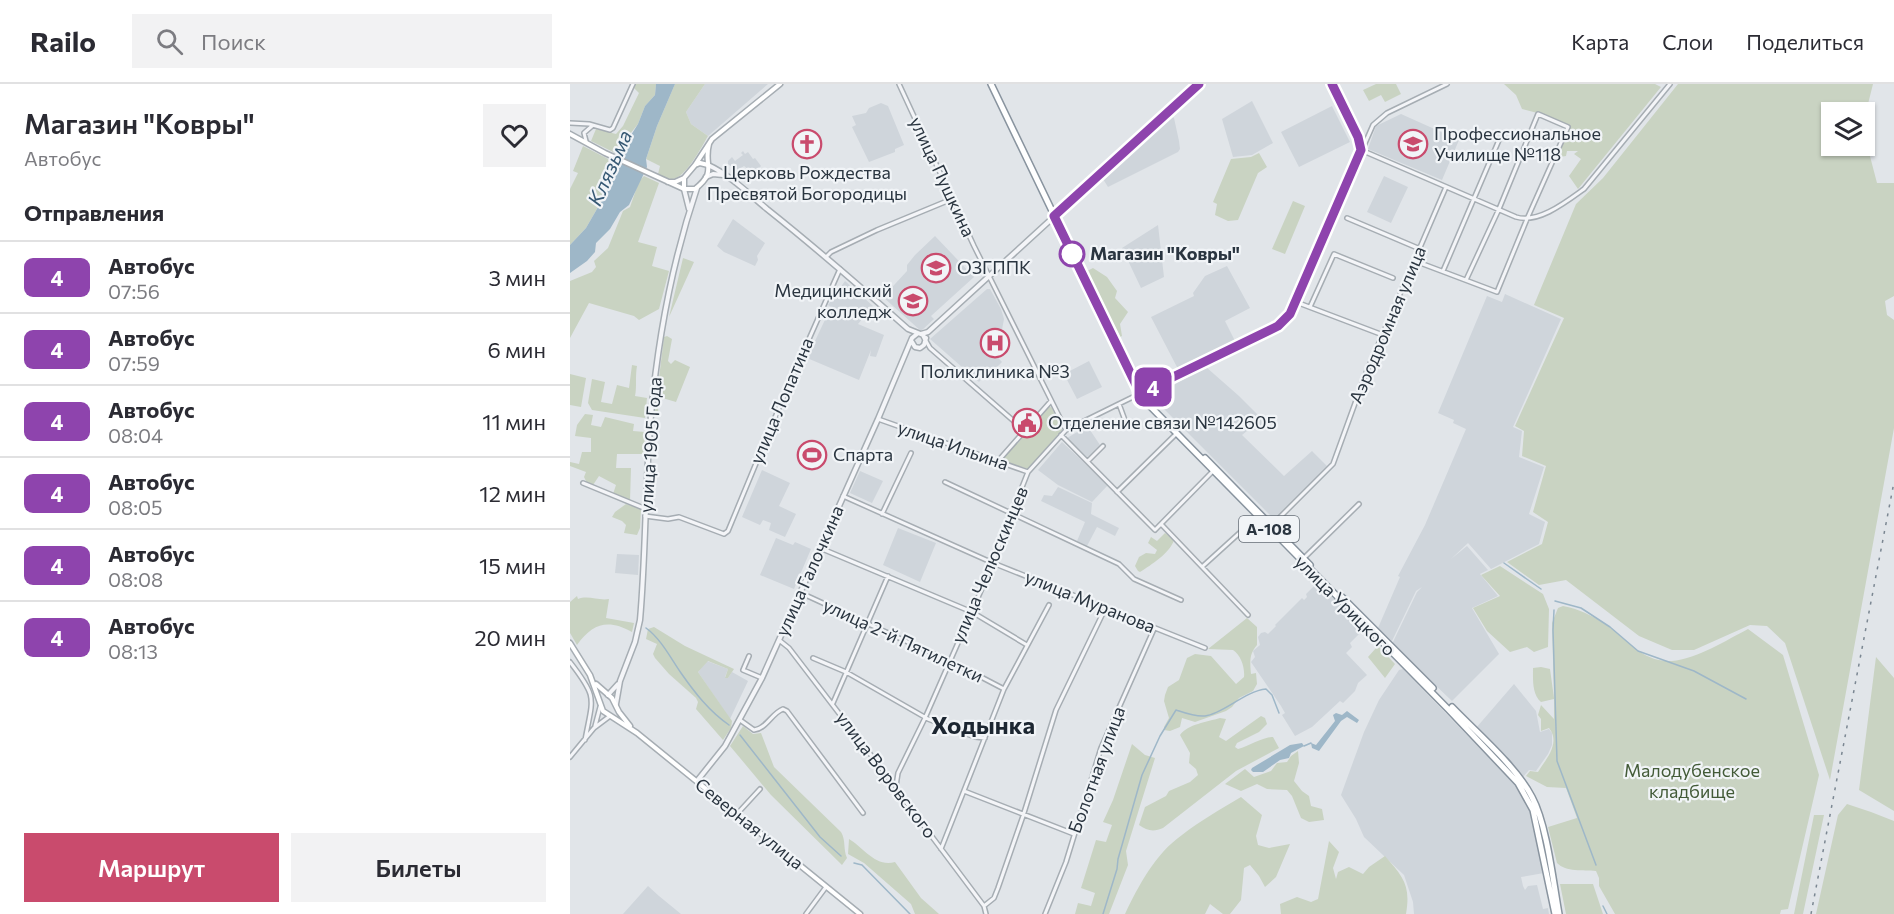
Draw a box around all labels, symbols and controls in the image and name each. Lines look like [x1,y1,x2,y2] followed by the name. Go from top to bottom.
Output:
[132,14,552,68] search box
[30,24,96,58] text: Railo
[153,25,186,58] icon: search
[201,28,266,55] text: Поиск
[1571,29,1629,54] text: Карта
[1662,29,1713,54] text: Слои
[1746,29,1864,54] text: Поделиться
[1821,102,1875,156] map controls
[1821,102,1875,156] button: layers
[483,104,546,167] button: heart
[24,106,255,140] text: Магазин "Ковры"
[905,113,980,240] street label: улица Пушкина
[1434,122,1601,165] place label: Профессиональное Училище №118
[582,126,636,209] water label: Клязьма
[791,128,823,160] church icon: Церковь Рождества Пресвятой Богородицы
[1397,128,1429,160] school or university icon: Профессиональное Училище №118
[24,146,101,170] text: Автобус
[707,161,907,204] place label: Церковь Рождества Пресвятой Богородицы
[24,199,164,226] text: Отправления
[1059,241,1085,267] marker: Магазин "Ковры"
[1090,242,1240,264] place label: Магазин "Ковры"
[1344,243,1430,407] street label: Аэродромная улица
[108,252,195,279] text: Автобус
[920,252,952,284] school or university icon: ОЗГППК
[957,256,1031,278] place label: ОЗГППК
[488,264,546,291] text: 3 мин
[51,265,63,290] text: 4
[108,279,160,303] text: 07:56
[774,279,892,322] place label: Медицинский колледж
[897,285,929,317] school or university icon: Медицинский колледж
[108,324,195,351] text: Автобус
[979,327,1011,359] hospital icon: Поликлиника №3
[745,334,818,467] street label: улица Лопатина
[488,336,546,363] text: 6 мин
[51,337,63,362] text: 4
[108,351,160,375] text: 07:59
[920,360,1070,382] place label: Поликлиника №3
[1134,368,1172,406] line badge: 4
[1147,375,1159,400] text: 4
[634,376,666,514] street label: улица 1905 Года
[108,396,195,423] text: Автобус
[1011,407,1043,439] public building icon: Отделение связи №142605
[482,408,546,435] text: 11 мин
[51,409,63,434] text: 4
[1048,411,1277,433] place label: Отделение связи №142605
[895,416,1012,474] street label: улица Ильина
[108,423,163,447] text: 08:04
[796,439,828,471] sports icon: Спарта
[833,443,893,465] place label: Спарта
[108,468,195,495] text: Автобус
[479,480,546,507] text: 12 мин
[51,481,63,506] text: 4
[946,483,1032,646] street label: улица Челюскинцев
[108,495,162,519] text: 08:05
[770,502,848,639] street label: улица Галочкина
[1239,516,1299,542] road number: А-108
[108,540,195,567] text: Автобус
[1291,550,1401,660] street label: улица Урицкого
[479,552,546,579] text: 15 мин
[51,553,63,578] text: 4
[1022,565,1159,637] street label: улица Муранова
[108,567,163,591] text: 08:08
[820,593,987,687] street label: улица 2-й Пятилетки
[108,612,195,639] text: Автобус
[474,624,546,651] text: 20 мин
[51,625,63,650] text: 4
[108,639,158,663] text: 08:13
[1063,703,1129,836] street label: Болотная улица
[832,707,942,842] street label: улица Воровского
[931,710,1035,739] district label: Ходынка
[1624,759,1760,802] park label: Малодубенское кладбище
[691,773,808,874] street label: Северная улица
[24,833,279,902] button: Маршрут
[291,833,546,902] button: Билеты

